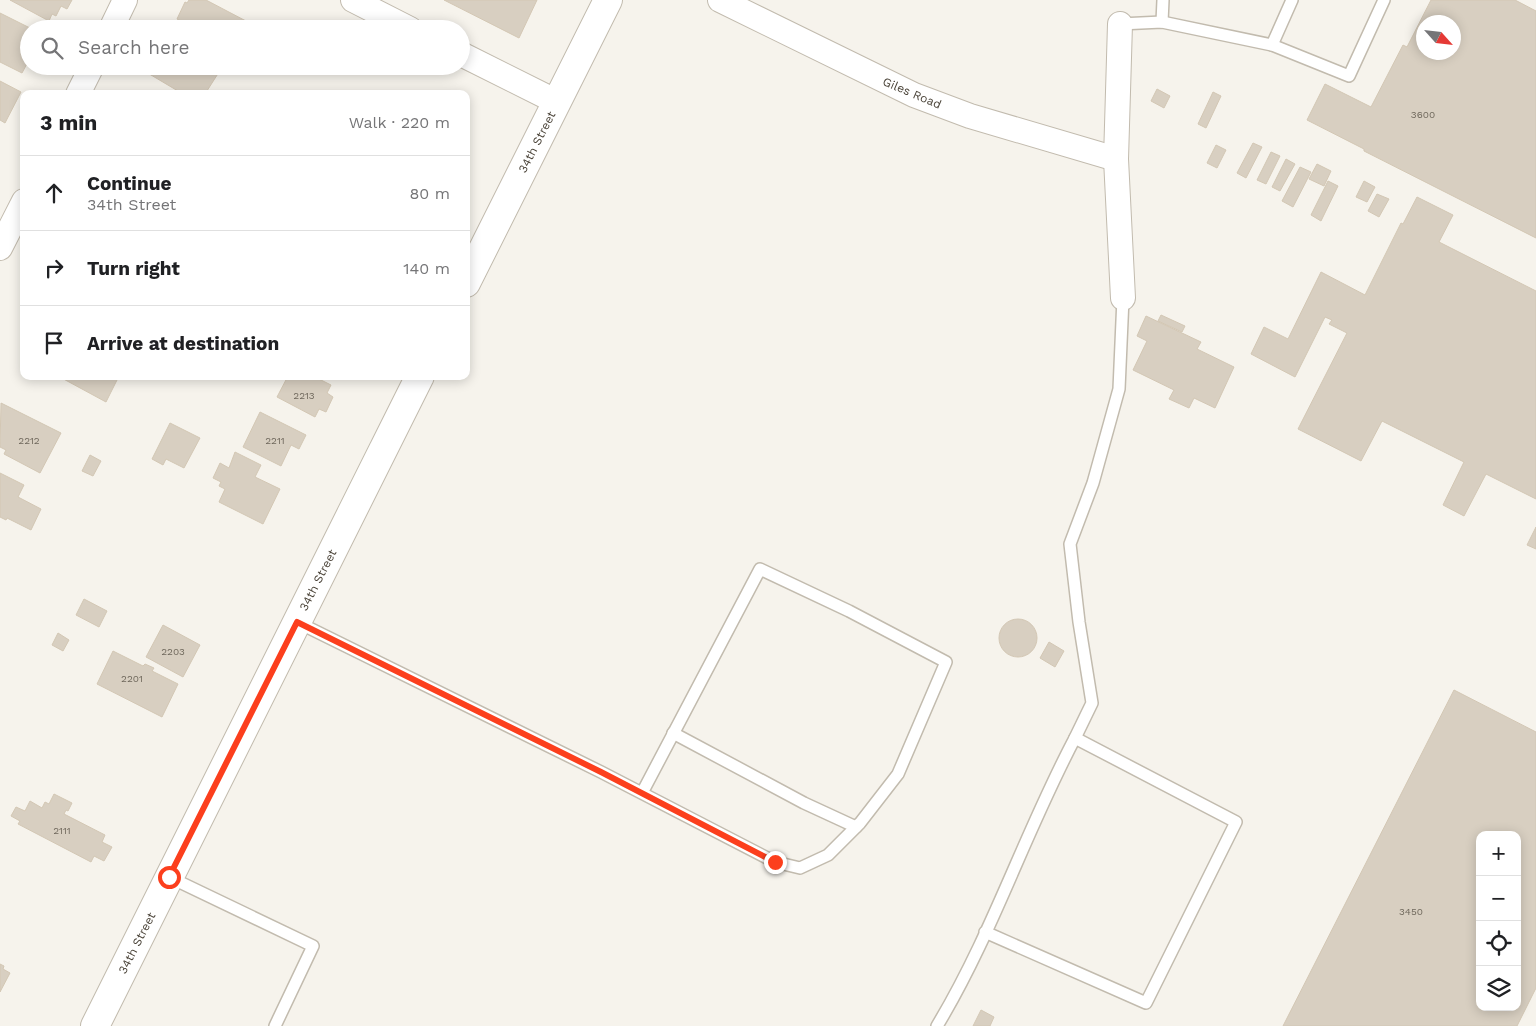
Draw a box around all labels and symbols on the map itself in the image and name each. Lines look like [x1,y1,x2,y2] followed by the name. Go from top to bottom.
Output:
[1416,15,1461,60] north arrow
[881,74,943,112] street label: Giles Road
[516,109,558,175] street label: 34th Street
[1411,109,1435,120] house number: 3600
[293,390,315,401] house number: 2213
[18,435,40,446] house number: 2212
[265,435,285,446] house number: 2211
[297,547,339,613] street label: 34th Street
[161,646,185,657] house number: 2203
[121,673,143,684] house number: 2201
[53,825,71,836] house number: 2111
[764,851,787,874] route end
[158,866,181,889] route start
[1399,906,1423,917] house number: 3450
[116,910,158,976] street label: 34th Street

